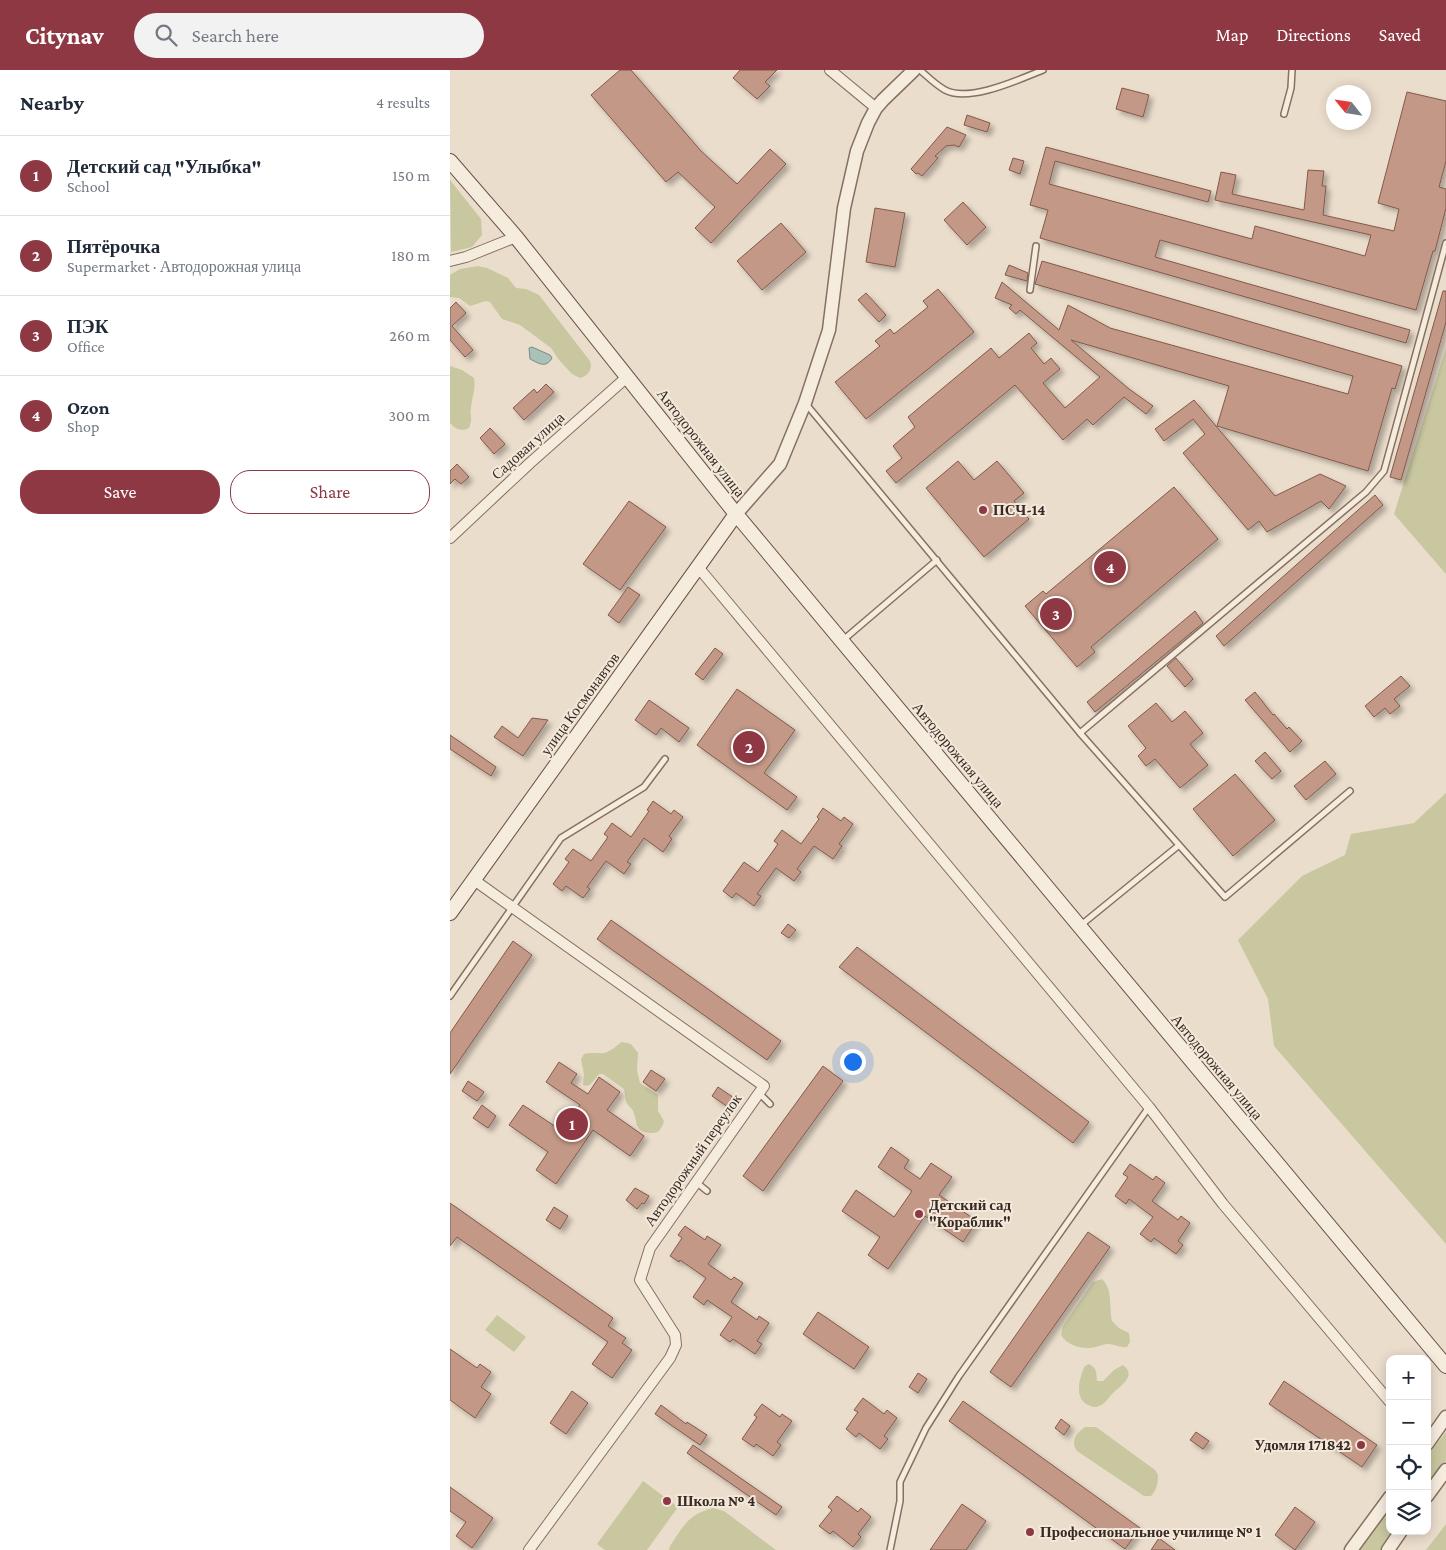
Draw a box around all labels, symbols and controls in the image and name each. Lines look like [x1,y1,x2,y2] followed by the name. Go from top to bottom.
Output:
[134,13,484,58] search box
[152,21,180,49] icon: search
[25,22,104,49] text: Citynav
[192,25,279,46] text: Search here
[1216,25,1248,45] text: Map
[1276,25,1351,45] text: Directions
[1379,25,1421,45] text: Saved
[1326,85,1371,130] north arrow
[20,91,84,115] text: Nearby
[376,94,430,111] text: 4 results
[67,156,261,177] text: Детский сад "Улыбка"
[33,167,39,184] text: 1
[392,167,430,184] text: 150 m
[67,178,110,195] text: School
[67,236,160,257] text: Пятёрочка
[32,247,40,264] text: 2
[391,247,430,264] text: 180 m
[67,258,301,275] text: Supermarket · Автодорожная улица
[67,316,108,337] text: ПЭК
[32,327,40,344] text: 3
[389,327,430,344] text: 260 m
[67,338,105,355] text: Office
[654,386,748,500] street label: Автодорожная улица
[67,397,110,418] text: Ozon
[32,407,40,424] text: 4
[388,407,430,424] text: 300 m
[488,409,568,483] street label: Садовая улица
[67,418,99,435] text: Shop
[20,470,220,514] button: Save
[230,470,430,514] button: Share
[993,502,1045,518] place label: ПСЧ-14
[977,504,989,516] marker: ПСЧ-14
[1094,548,1126,586] pin: 4
[1040,595,1072,633] pin: 3
[537,650,623,758] street label: улица Космонавтов
[909,699,1007,811] street label: Автодорожная улица
[733,728,765,766] pin: 2
[1168,1011,1266,1123] street label: Автодорожная улица
[840,1049,866,1075] your location
[641,1090,745,1229] street label: Автодорожный переулок
[556,1105,588,1143] pin: 1
[929,1197,1012,1230] place label: Детский сад "Кораблик"
[913,1208,925,1220] marker: Детский сад "Кораблик"
[1386,1355,1431,1535] map controls
[1386,1355,1431,1400] button: +
[1386,1400,1431,1445] button: −
[1254,1437,1351,1453] place label: Удомля 171842
[1355,1439,1367,1451] marker: Удомля 171842
[1386,1445,1431,1490] button: locate
[1386,1490,1431,1535] button: layers
[677,1493,755,1509] place label: Школа № 4
[661,1495,673,1507] marker: Школа № 4
[1040,1524,1261,1540] place label: Профессиональное училище № 1
[1024,1526,1036,1538] marker: Профессиональное училище № 1

